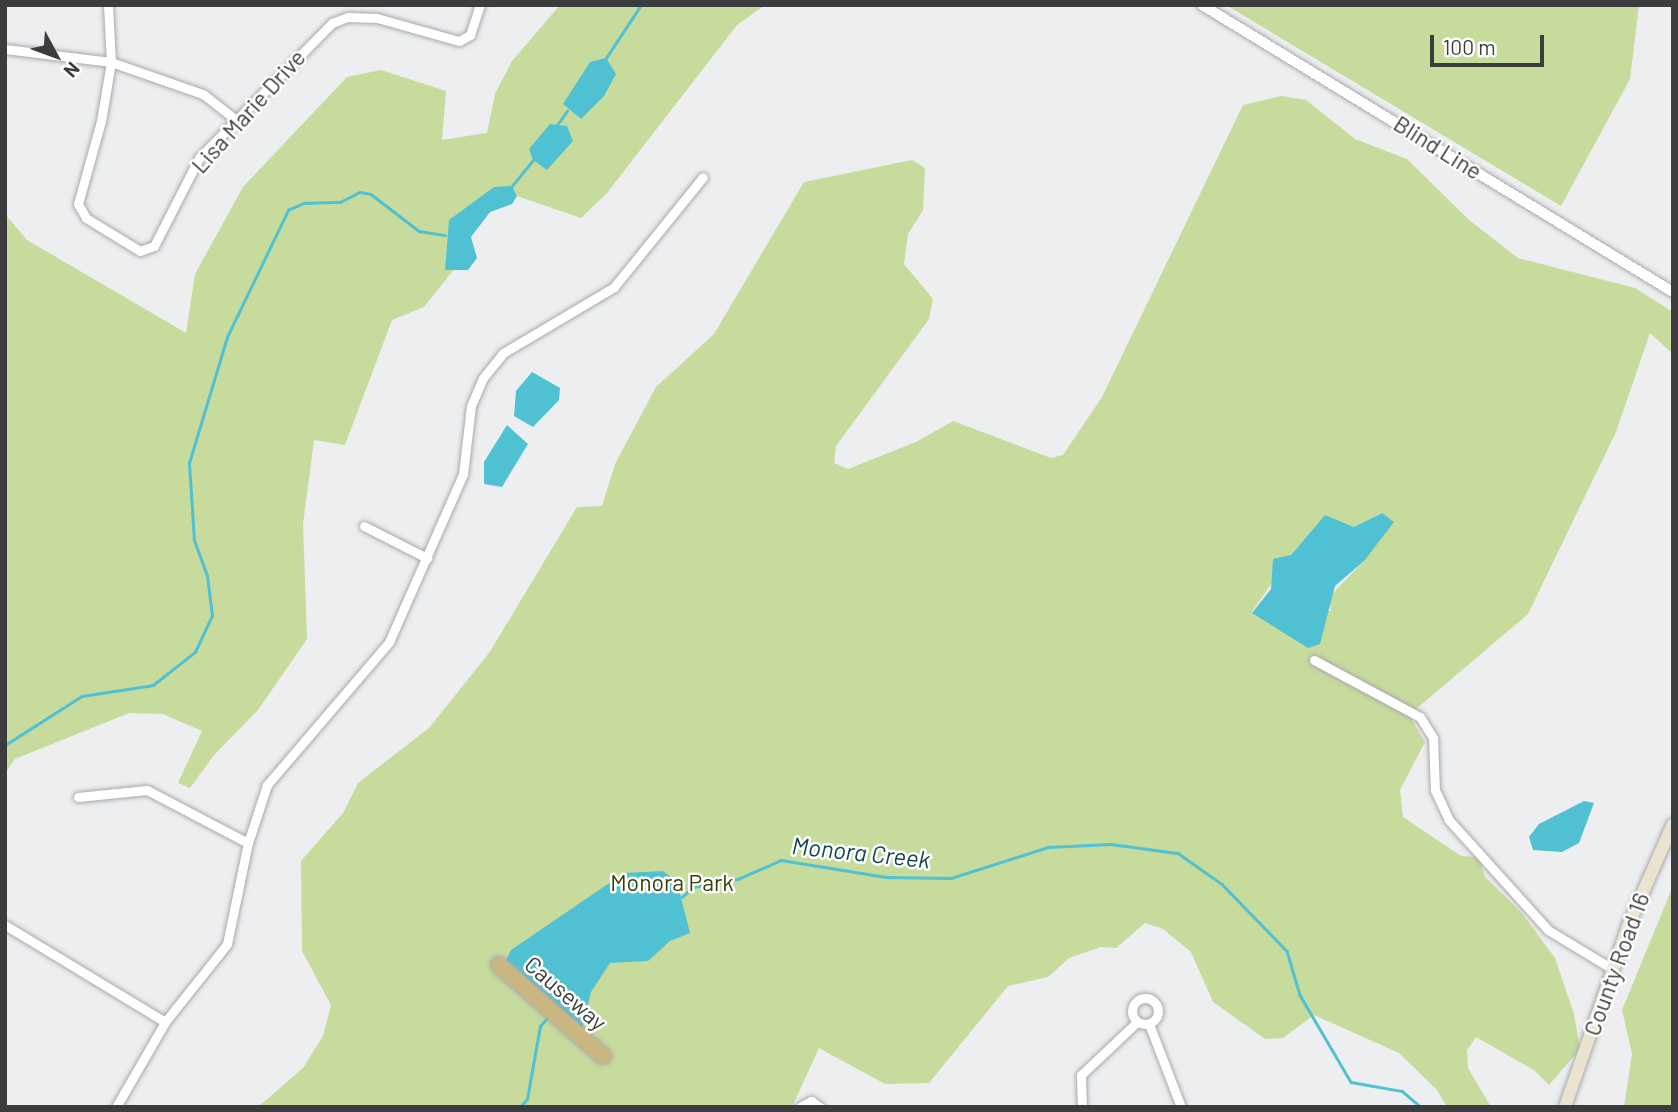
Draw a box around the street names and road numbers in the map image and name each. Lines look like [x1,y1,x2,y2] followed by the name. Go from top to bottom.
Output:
[185,43,311,179] street label: Lisa Marie Drive
[1389,109,1487,185] street label: Blind Line
[1577,889,1655,1039] street label: County Road 16
[519,950,613,1036] street label: Causeway

